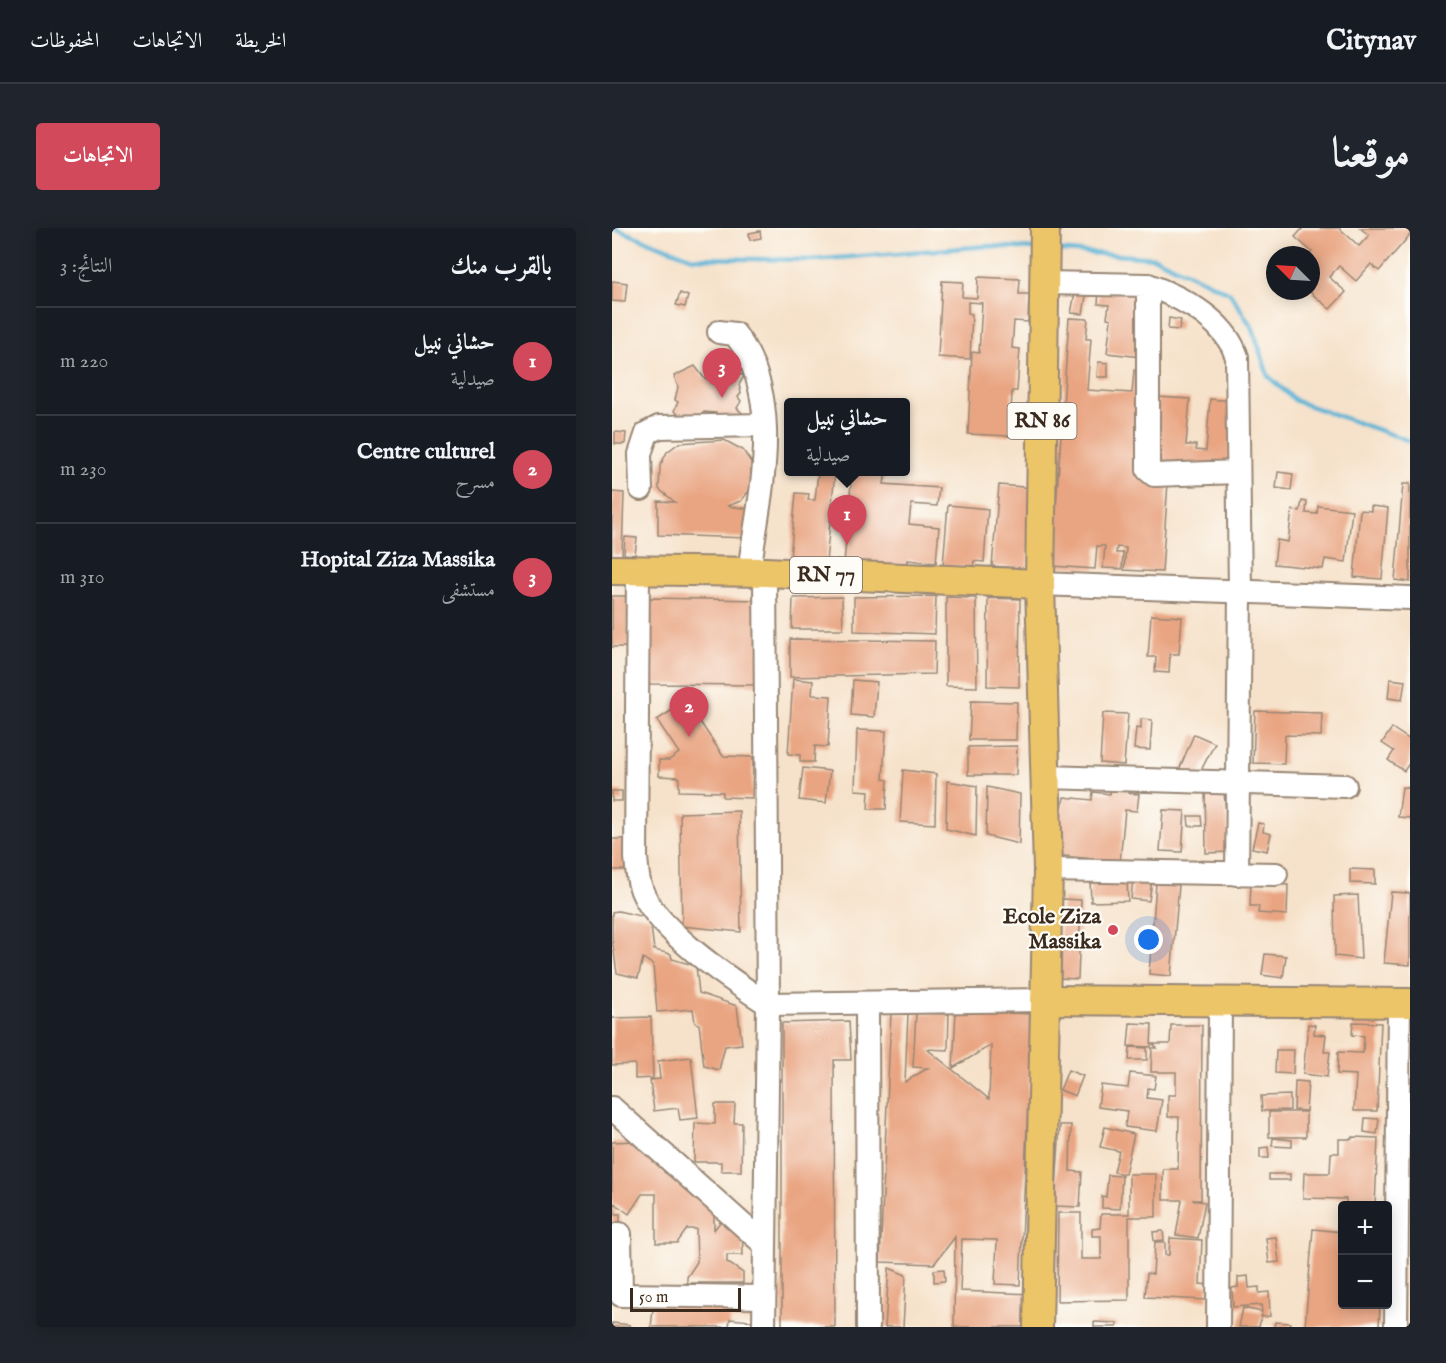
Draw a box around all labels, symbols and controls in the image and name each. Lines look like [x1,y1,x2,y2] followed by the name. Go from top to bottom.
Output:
[1326,24,1416,59] text: Citynav
[30,28,99,55] text: المحفوظات
[132,28,202,55] text: الاتجاهات
[235,28,286,55] text: الخريطة
[36,123,160,190] button: الاتجاهات
[1332,128,1410,181] text: موقعنا
[1266,246,1320,300] north arrow
[450,250,552,283] text: بالقرب منك
[60,254,112,279] text: النتائج: 3
[413,329,495,357] text: حشاني نبيل
[702,348,742,398] pin: 3
[60,349,108,374] text: 220 m
[529,349,536,374] text: 1
[451,367,495,392] text: صيدلية
[784,398,910,476] popup
[1008,403,1076,439] road number: RN 86
[806,405,888,433] text: حشاني نبيل
[357,438,495,466] text: Centre culturel
[806,443,850,468] text: صيدلية
[60,457,107,482] text: 230 m
[528,457,537,482] text: 2
[455,470,495,495] text: مسرح
[828,496,866,545] pin: 1
[300,546,495,574] text: Hopital Ziza Massika
[790,557,862,593] road number: RN 77
[60,565,104,590] text: 310 m
[529,565,536,590] text: 3
[442,578,495,603] text: مستشفى
[670,688,709,737] pin: 2
[1003,903,1101,956] place label: Ecole Ziza Massika
[1106,923,1120,937] marker: Ecole Ziza Massika
[1134,925,1163,954] your location
[1338,1201,1392,1309] map controls
[1338,1201,1392,1255] button: +
[1338,1255,1392,1309] button: −
[630,1285,741,1312] scale bar
[639,1288,668,1308] text: 50 m

